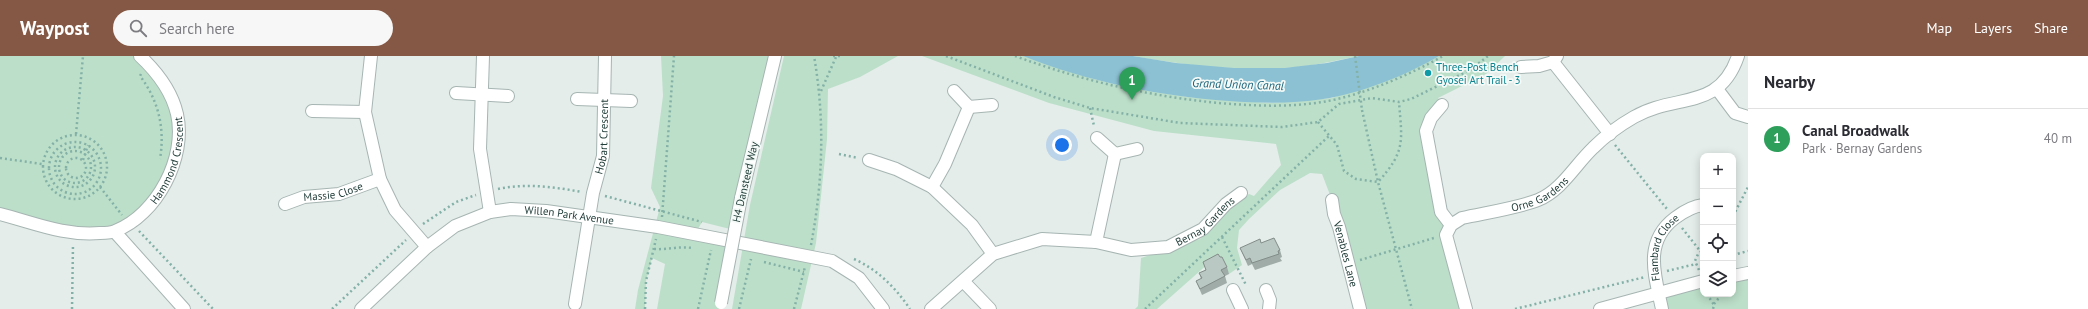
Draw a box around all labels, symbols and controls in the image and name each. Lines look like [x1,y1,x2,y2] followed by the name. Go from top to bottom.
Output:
[113,10,393,46] search box
[20,16,89,40] text: Waypost
[127,17,149,39] icon: search
[159,19,235,38] text: Search here
[1926,19,1952,37] text: Map
[1974,19,2012,37] text: Layers
[2034,19,2068,37] text: Share
[1436,60,1521,87] place label: Three-Post Bench Gyosei Art Trail - 3
[1119,67,1145,100] pin: 1
[1423,68,1433,78] marker: Three-Post Bench Gyosei Art Trail - 3
[1764,71,1815,93] text: Nearby
[1192,75,1285,93] water label: Grand Union Canal
[591,99,611,176] street label: Hobart Crescent
[147,116,186,207] street label: Hammond Crescent
[1802,121,1909,140] text: Canal Broadwalk
[1773,130,1781,147] text: 1
[2044,130,2072,147] text: 40 m
[1052,135,1072,155] your location
[729,140,761,224] street label: H4 Dansteed Way
[1802,140,1922,157] text: Park · Bernay Gardens
[1700,153,1736,297] map controls
[1700,153,1736,189] button: +
[1510,173,1572,215] street label: Orne Gardens
[303,179,365,204] street label: Massie Close
[1700,189,1736,225] button: −
[1173,193,1238,249] street label: Bernay Gardens
[524,203,615,228] street label: Willen Park Avenue
[1647,210,1682,282] street label: Flambard Close
[1330,218,1361,289] street label: Venables Lane
[1700,225,1736,261] button: locate
[1700,261,1736,297] button: layers

